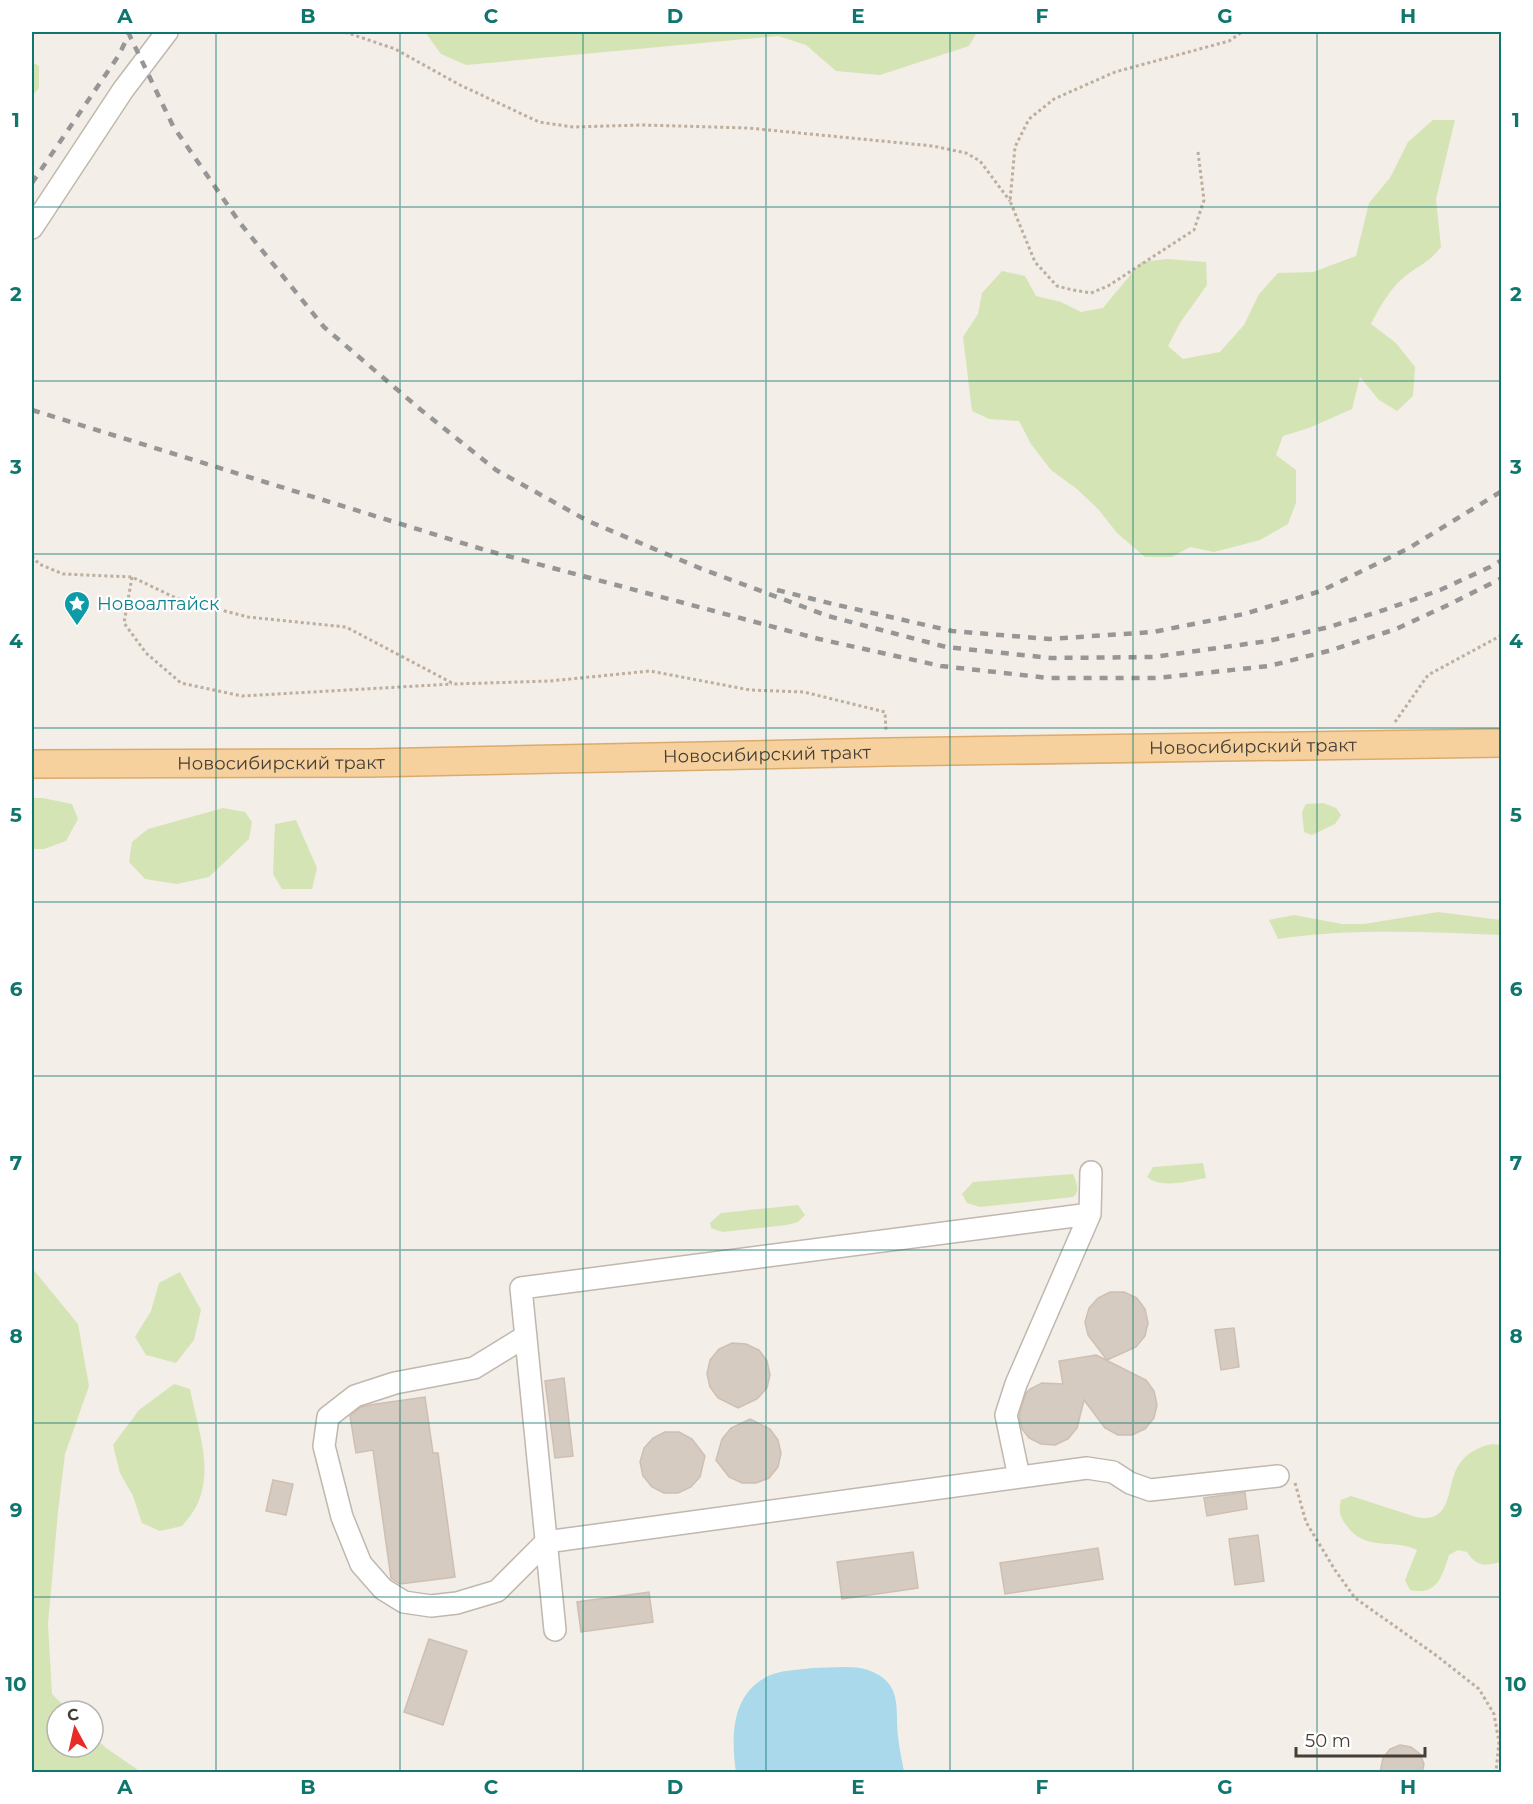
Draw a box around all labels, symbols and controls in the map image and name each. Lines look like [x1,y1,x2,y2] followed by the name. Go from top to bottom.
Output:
[116,4,133,28] text: A
[300,4,316,28] text: B
[484,4,499,28] text: C
[667,4,683,28] text: D
[851,4,865,28] text: E
[1036,4,1049,28] text: F
[1217,4,1233,28] text: G
[1400,4,1416,28] text: H
[12,108,20,132] text: 1
[1512,108,1520,132] text: 1
[10,282,22,306] text: 2
[1510,282,1522,306] text: 2
[9,455,22,479] text: 3
[1509,455,1522,479] text: 3
[62,589,92,627] place icon: Новоалтайск
[97,593,220,615] place label: Новоалтайск
[9,629,23,653] text: 4
[1509,629,1523,653] text: 4
[1149,734,1357,759] street label: Новосибирский тракт
[663,741,872,768] street label: Новосибирский тракт
[177,752,386,775] street label: Новосибирский тракт
[10,803,22,827] text: 5
[1510,803,1522,827] text: 5
[10,977,23,1001] text: 6
[1510,977,1523,1001] text: 6
[10,1151,22,1175] text: 7
[1510,1151,1522,1175] text: 7
[9,1324,23,1348] text: 8
[1509,1324,1523,1348] text: 8
[10,1498,22,1522] text: 9
[1510,1498,1522,1522] text: 9
[5,1672,27,1696] text: 10
[1505,1672,1527,1696] text: 10
[45,1699,105,1759] north arrow
[66,1704,80,1725] text: С
[1296,1720,1425,1758] scale bar
[1305,1730,1351,1752] text: 50 m
[116,1775,133,1799] text: A
[300,1775,316,1799] text: B
[484,1775,499,1799] text: C
[667,1775,683,1799] text: D
[851,1775,865,1799] text: E
[1036,1775,1049,1799] text: F
[1217,1775,1233,1799] text: G
[1400,1775,1416,1799] text: H

